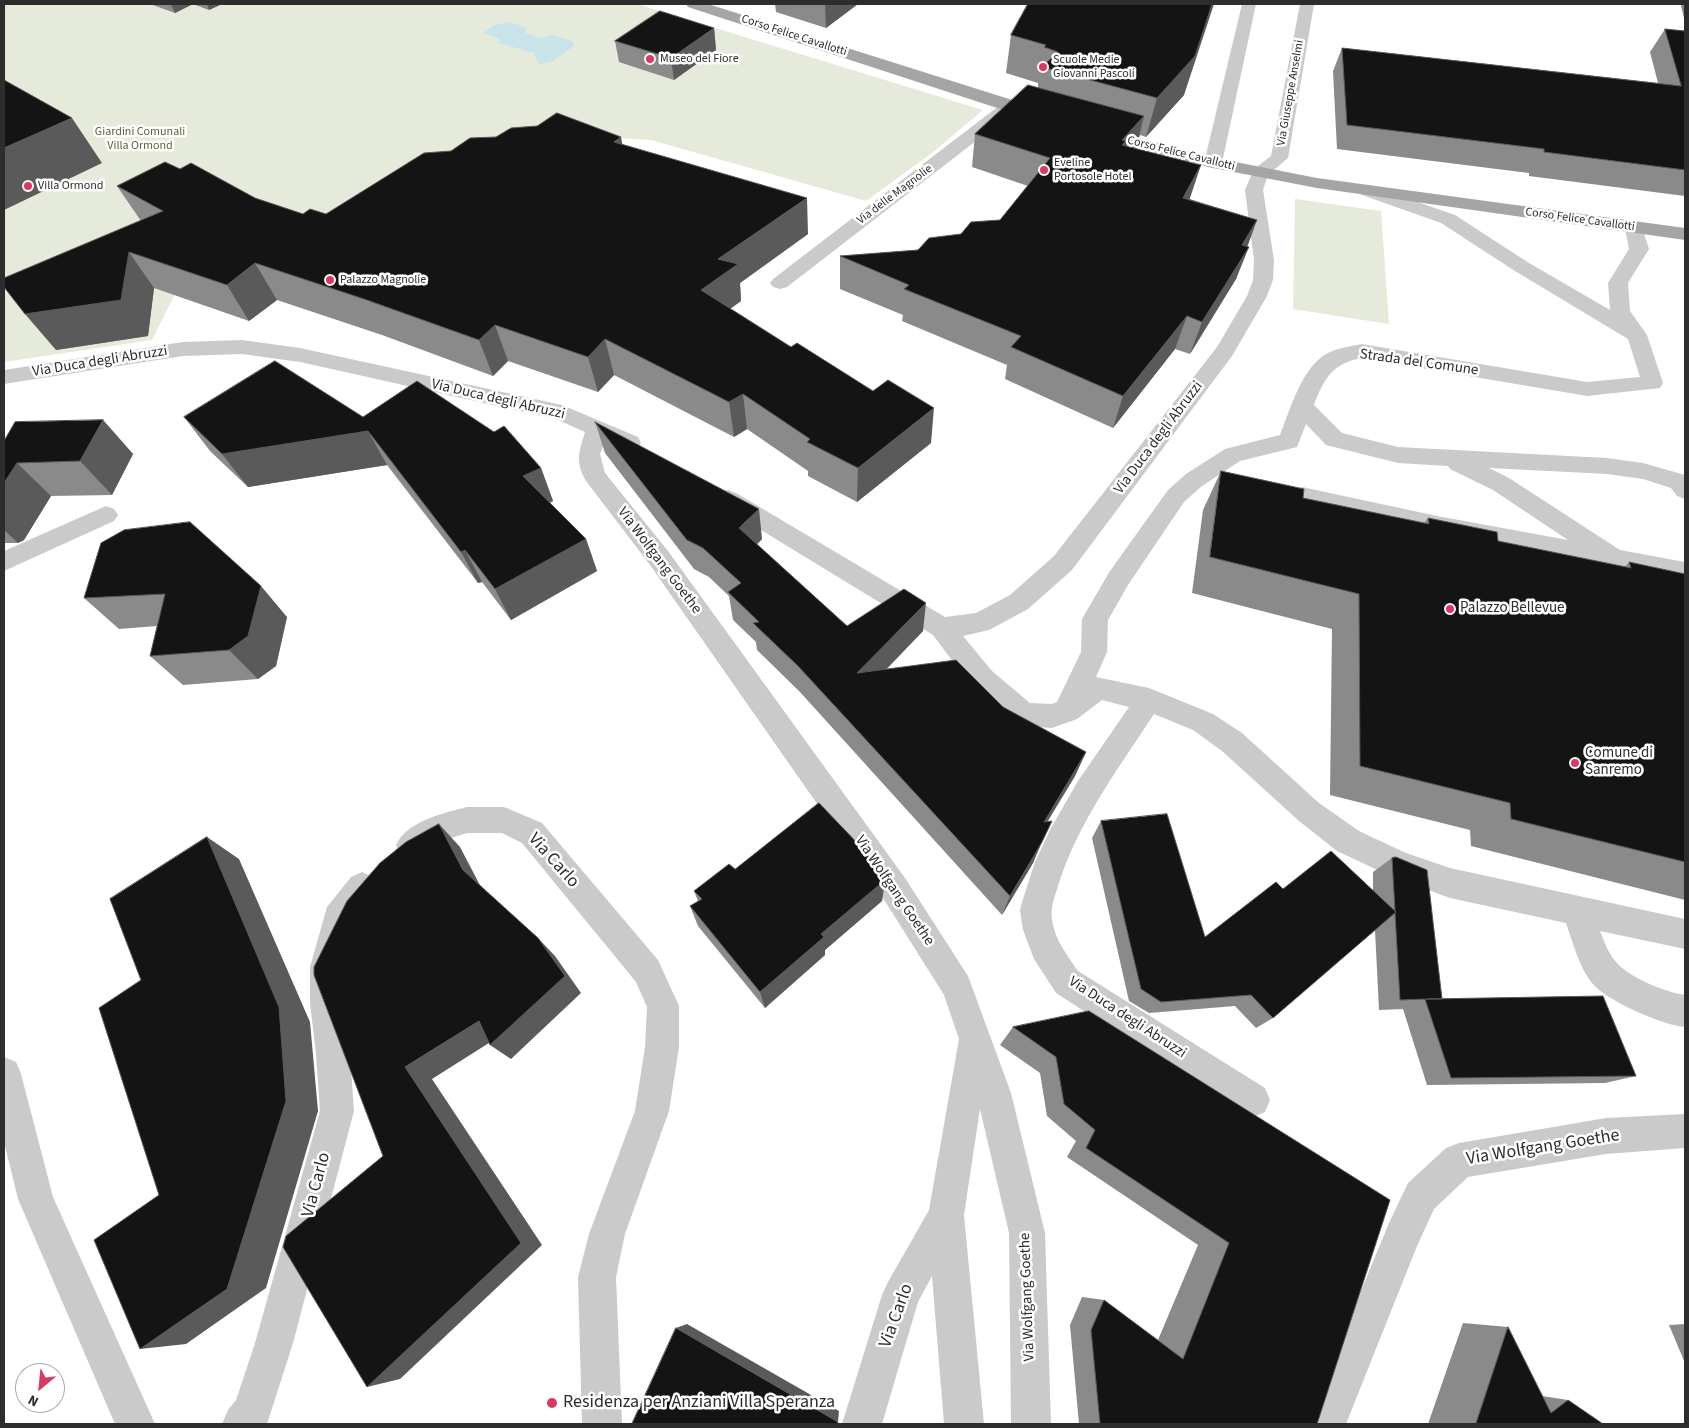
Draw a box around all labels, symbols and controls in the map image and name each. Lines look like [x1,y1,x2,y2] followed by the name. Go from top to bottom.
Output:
[739,12,849,60] street label: Corso Felice Cavallotti
[1275,39,1307,147] street label: Via Giuseppe Anselmi
[660,52,739,66] place label: Museo del Fiore
[644,53,656,65] marker: Museo del Fiore
[1053,53,1135,81] place label: Scuole Medie Giovanni Pascoli
[1037,61,1049,73] marker: Scuole Medie Giovanni Pascoli
[95,125,185,153] park label: Giardini Comunali Villa Ormond
[1126,134,1236,174] street label: Corso Felice Cavallotti
[1054,156,1132,184] place label: Eveline Portosole Hotel
[855,162,935,228] street label: Via delle Magnolie
[1038,164,1050,176] marker: Eveline Portosole Hotel
[38,179,104,193] place label: Villa Ormond
[22,180,34,192] marker: Villa Ormond
[1524,205,1636,235] street label: Corso Felice Cavallotti
[340,273,426,287] place label: Palazzo Magnolie
[324,274,336,286] marker: Palazzo Magnolie
[31,342,169,382] street label: Via Duca degli Abruzzi
[1359,346,1479,380] street label: Strada del Comune
[429,376,567,424] street label: Via Duca degli Abruzzi
[1111,378,1207,498] street label: Via Duca degli Abruzzi
[613,504,705,618] street label: Via Wolfgang Goethe
[1460,600,1565,618] place label: Palazzo Bellevue
[1444,603,1456,615] marker: Palazzo Bellevue
[1585,745,1653,780] place label: Comune di Sanremo
[1569,757,1581,769] marker: Comune di Sanremo
[523,829,583,893] street label: Via Carlo
[851,833,937,949] street label: Via Wolfgang Goethe
[1065,973,1189,1063] street label: Via Duca degli Abruzzi
[1465,1125,1621,1171] street label: Via Wolfgang Goethe
[298,1150,336,1220] street label: Via Carlo
[1017,1232,1039,1362] street label: Via Wolfgang Goethe
[876,1281,918,1351] street label: Via Carlo
[15,1363,65,1413] north arrow
[25,1389,42,1411] text: N
[563,1392,835,1414] place label: Residenza per Anziani Villa Speranza
[545,1396,559,1410] marker: Residenza per Anziani Villa Speranza

